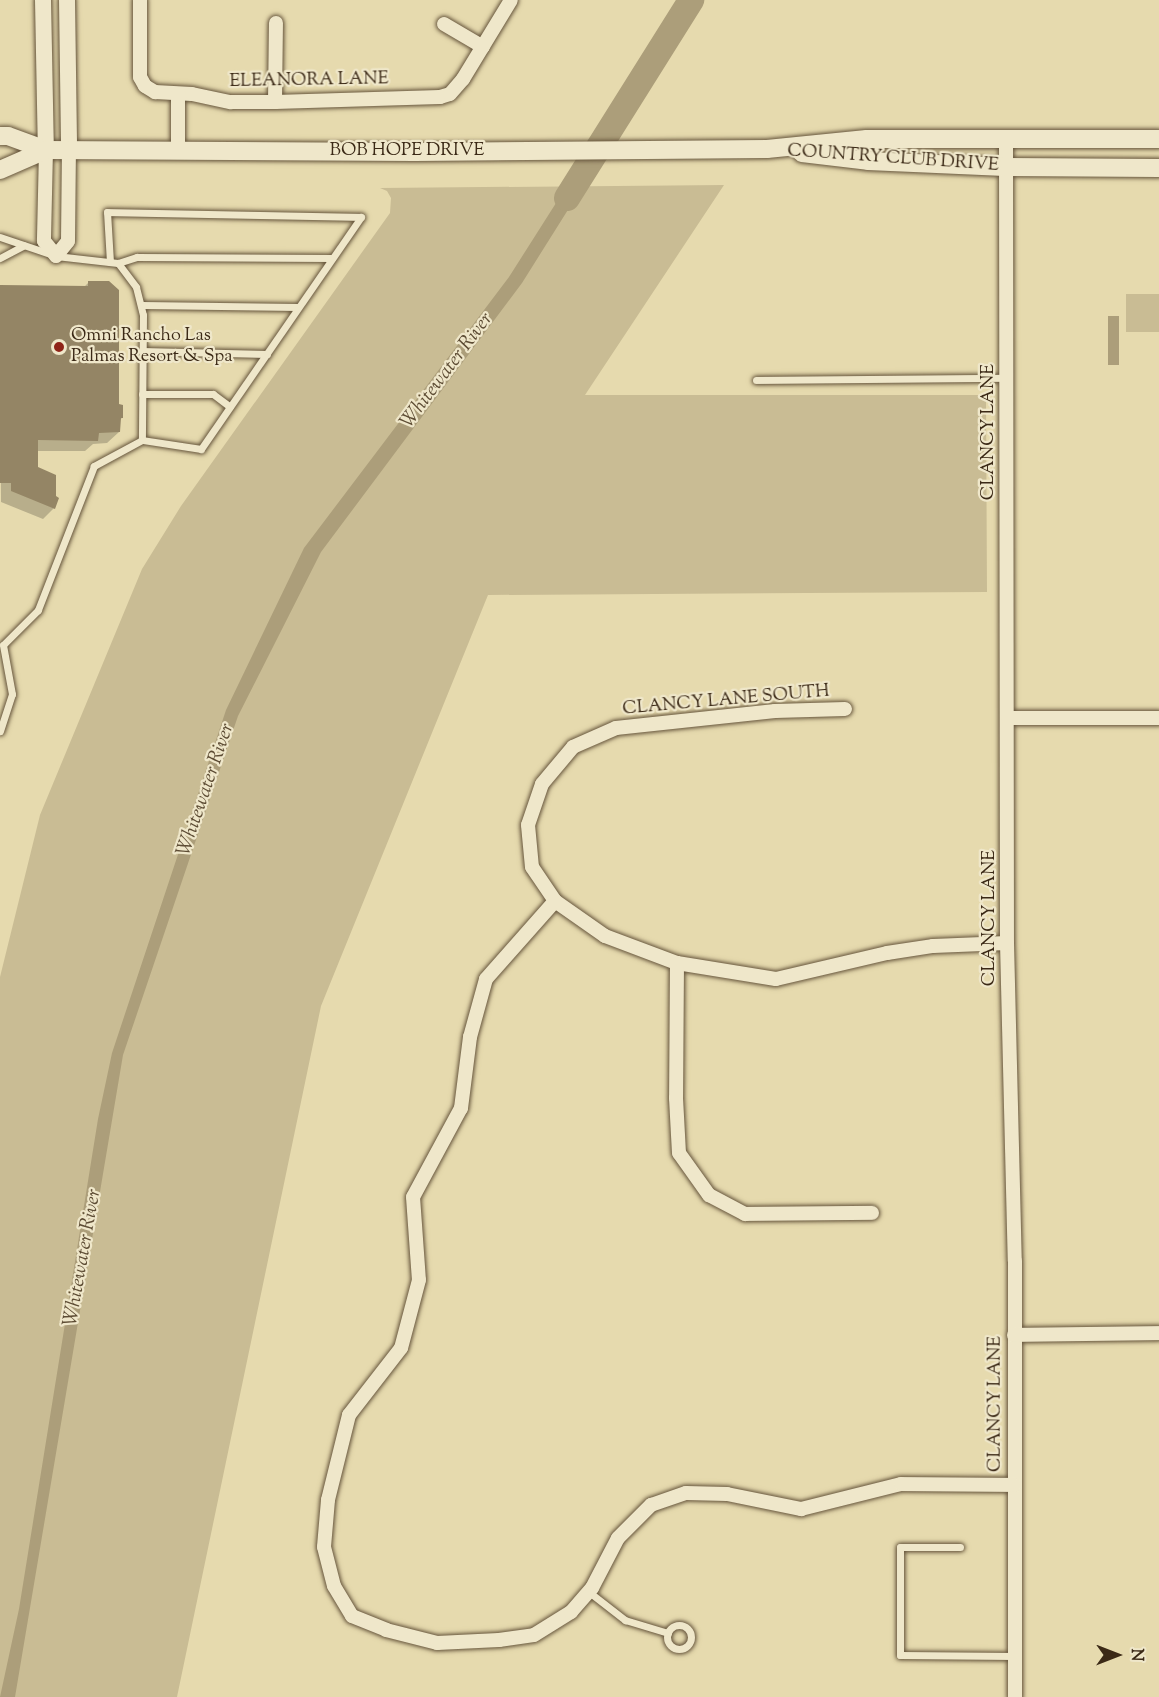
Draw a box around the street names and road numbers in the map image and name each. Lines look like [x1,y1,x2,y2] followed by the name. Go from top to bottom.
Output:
[229,69,389,93] street label: ELEANORA LANE
[330,140,484,162] street label: BOB HOPE DRIVE
[787,141,999,177] street label: COUNTRY CLUB DRIVE
[978,364,1000,500] street label: CLANCY LANE
[622,681,830,721] street label: CLANCY LANE SOUTH
[979,850,1001,986] street label: CLANCY LANE
[985,1336,1007,1472] street label: CLANCY LANE

